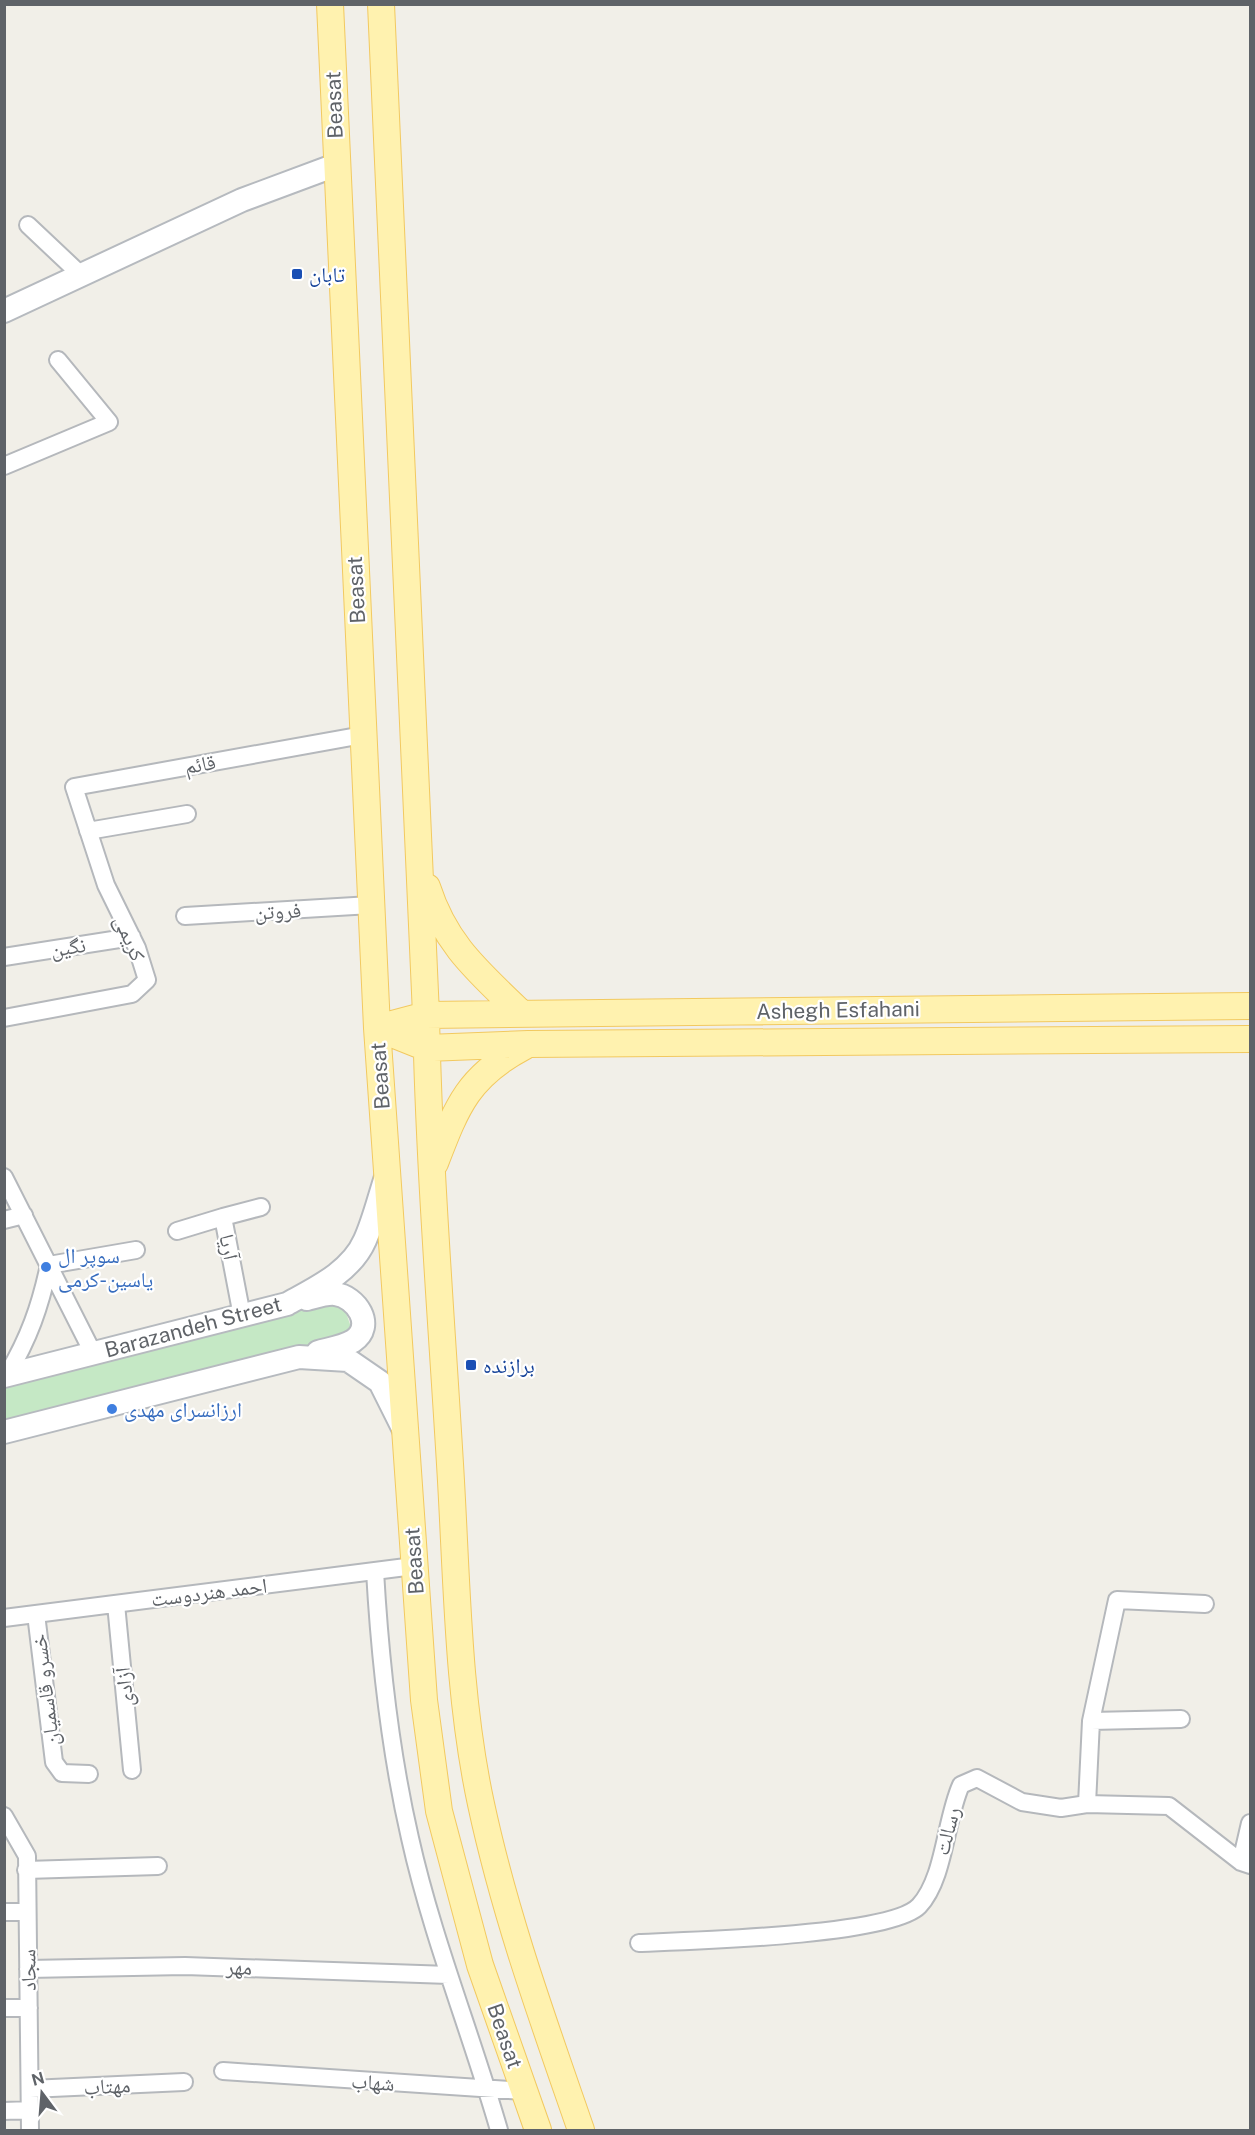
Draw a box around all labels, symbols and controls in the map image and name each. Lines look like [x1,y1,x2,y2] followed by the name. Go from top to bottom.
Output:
[320,71,348,139] street label: Beasat
[309,262,345,287] place label: تابان
[290,267,304,281] marker: تابان
[342,556,370,624] street label: Beasat
[183,749,218,781] street label: قائم
[254,897,302,926] street label: فروتن
[108,911,151,965] street label: کریمی
[49,932,88,963] street label: نگین
[756,996,920,1024] street label: Ashegh Esfahani
[365,1041,395,1111] street label: Beasat
[214,1232,244,1263] street label: آریا
[58,1243,153,1293] place label: سوپر ال یاسین-کرمی
[39,1260,53,1274] marker: سوپر ال یاسین-کرمی
[102,1291,284,1363] street label: Barazandeh Street
[483,1353,535,1378] place label: برازنده
[464,1358,478,1372] marker: برازنده
[124,1397,242,1422] place label: ارزانسرای مهدی
[105,1402,119,1416] marker: ارزانسرای مهدی
[399,1526,429,1596] street label: Beasat
[149,1572,269,1612] street label: احمد هنردوست
[26,1633,64,1747] street label: خسرو قاسمیان
[109,1665,139,1708] street label: آزادی
[929,1804,965,1858] street label: رسالت
[15,1949,41,1991] street label: سجاد
[225,1954,252,1980] street label: مهر
[482,2000,528,2072] street label: Beasat
[12,2063,72,2123] north arrow
[29,2068,47,2090] text: N
[351,2068,395,2096] street label: شهاب
[83,2072,131,2100] street label: مهتاب

